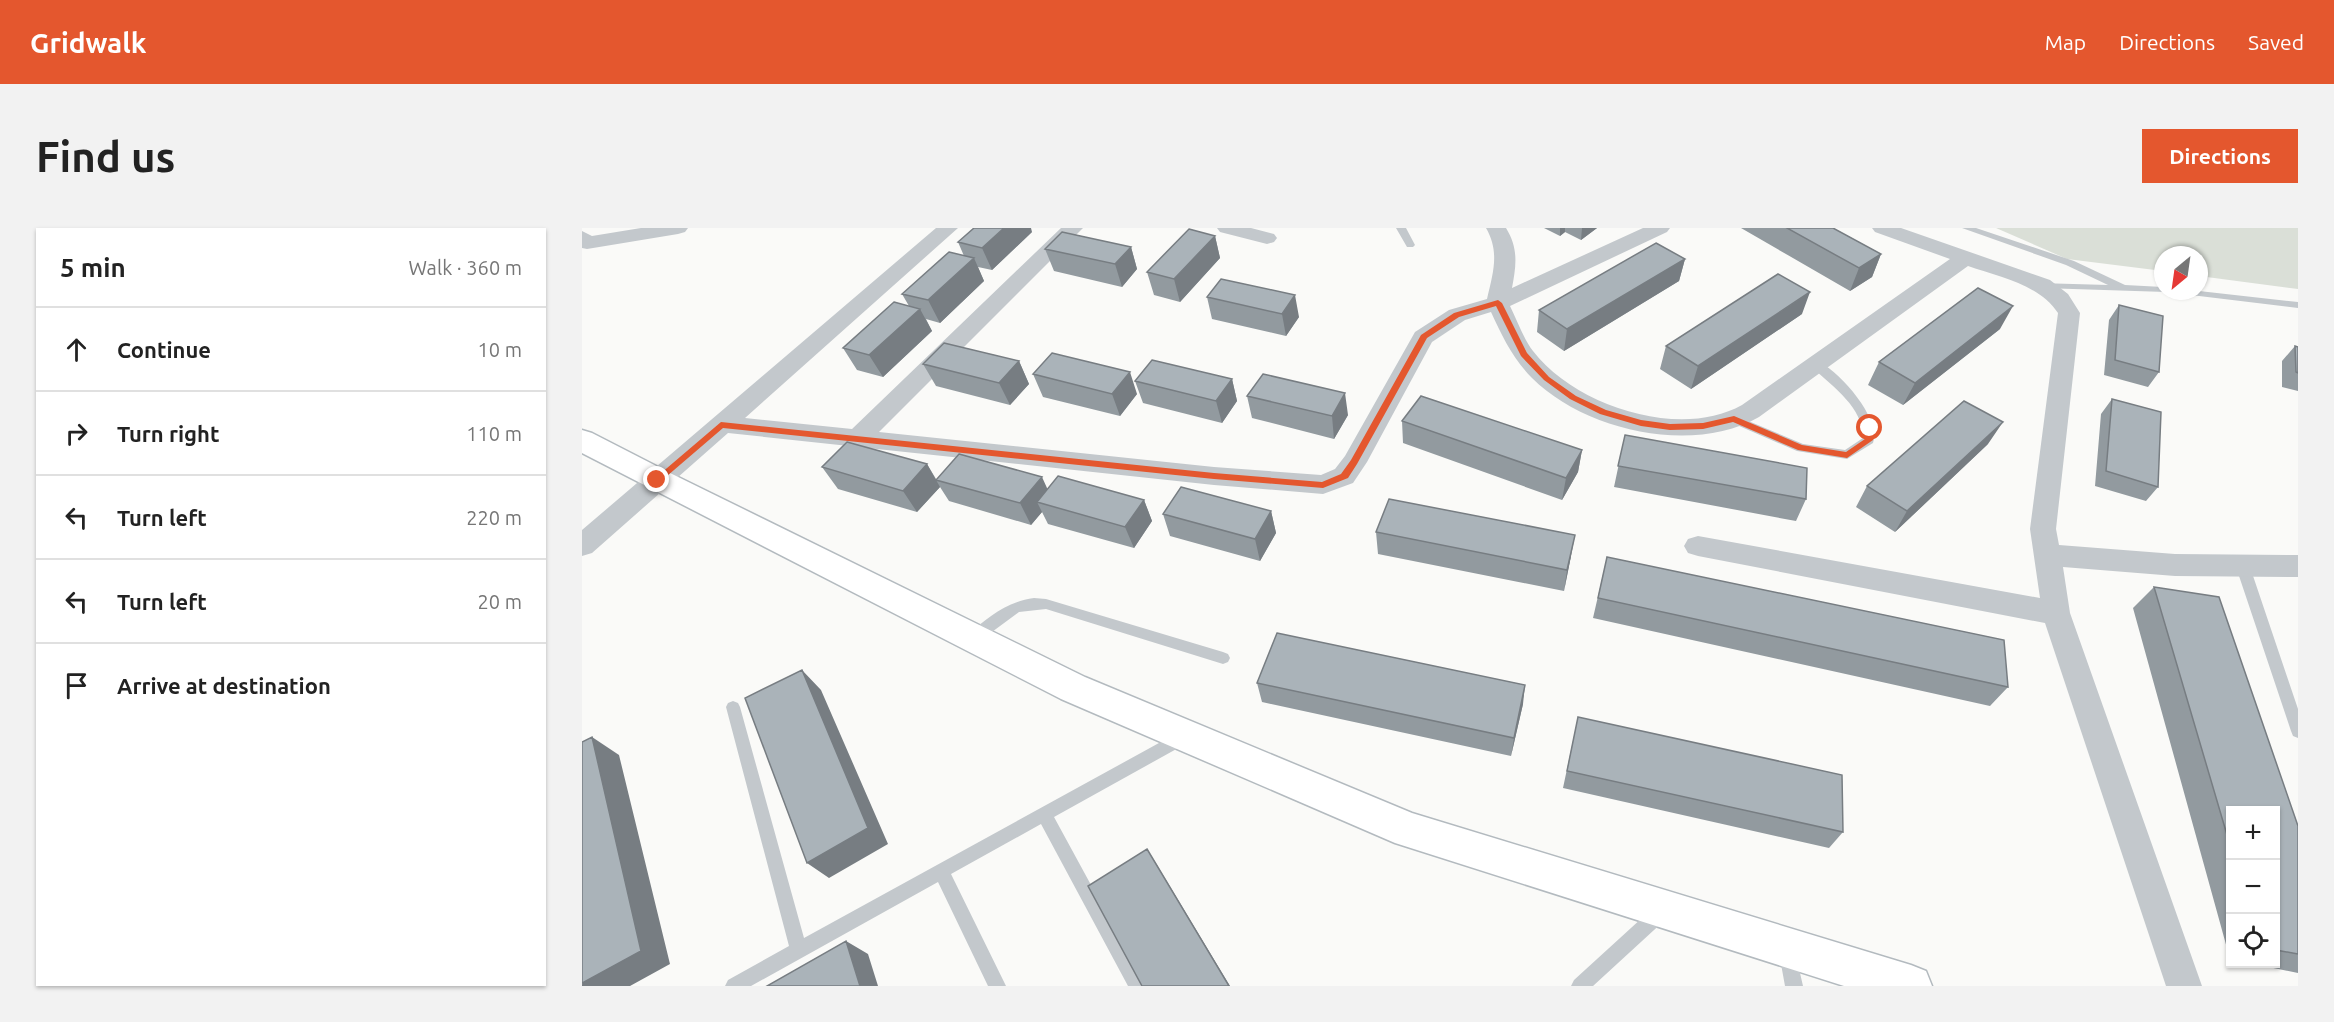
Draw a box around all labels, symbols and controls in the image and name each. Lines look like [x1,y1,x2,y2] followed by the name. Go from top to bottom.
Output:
[30,27,147,58] text: Gridwalk
[2045,30,2086,54] text: Map
[2119,30,2215,54] text: Directions
[2248,30,2304,54] text: Saved
[2142,129,2298,183] button: Directions
[36,133,175,180] text: Find us
[2154,246,2208,300] north arrow
[60,253,126,282] text: 5 min
[409,256,522,279] text: Walk · 360 m
[60,333,93,366] icon: ahead
[117,337,211,362] text: Continue
[478,338,522,361] text: 10 m
[1856,414,1882,440] route start
[60,417,93,450] icon: right
[117,421,219,446] text: Turn right
[466,422,522,445] text: 110 m
[643,466,669,492] route end
[60,501,93,534] icon: left
[117,505,207,530] text: Turn left
[466,506,522,529] text: 220 m
[60,585,93,618] icon: left
[117,589,207,614] text: Turn left
[478,590,522,613] text: 20 m
[60,669,93,702] icon: arrive
[117,673,331,698] text: Arrive at destination
[2226,806,2280,968] map controls
[2226,806,2280,860] button: +
[2226,860,2280,914] button: −
[2226,914,2280,968] button: locate

